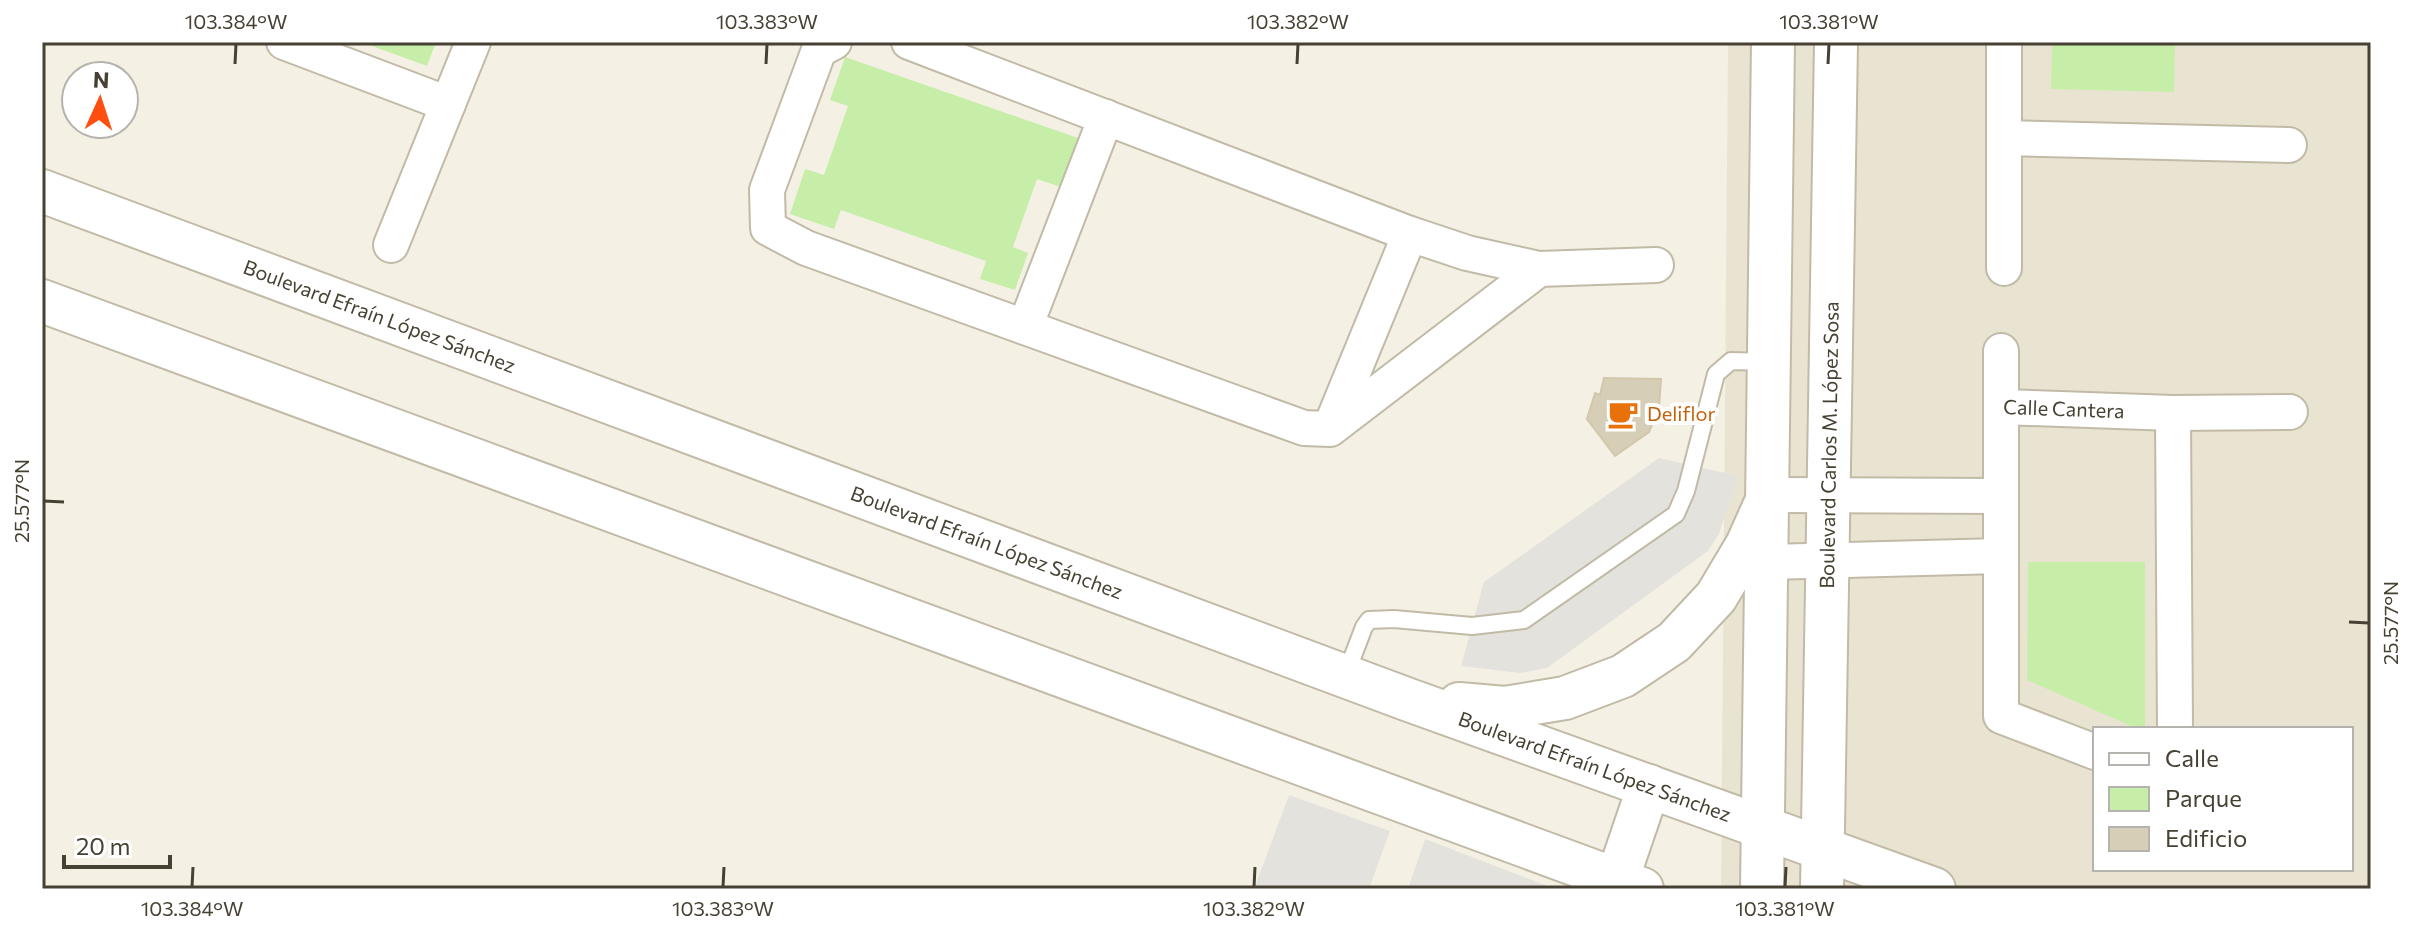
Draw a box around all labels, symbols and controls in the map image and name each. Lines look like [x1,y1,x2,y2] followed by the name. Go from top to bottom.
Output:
[185,9,287,33] text: 103.384°W
[716,9,818,33] text: 103.383°W
[1247,9,1349,33] text: 103.382°W
[1779,9,1879,33] text: 103.381°W
[60,60,140,140] north arrow
[92,66,110,93] text: N
[240,254,519,377] street label: Boulevard Efraín López Sánchez
[1814,301,1843,589] street label: Boulevard Carlos M. López Sosa
[2003,394,2125,422] street label: Calle Cantera
[1606,397,1640,431] cafe icon: Deliflor
[1647,401,1715,425] place label: Deliflor
[9,459,33,543] text: 25.577°N
[848,480,1126,603] street label: Boulevard Efraín López Sánchez
[2378,581,2402,665] text: 25.577°N
[1455,706,1735,826] street label: Boulevard Efraín López Sánchez
[2093,727,2353,871] legend
[2165,743,2219,772] text: Calle
[2165,783,2242,812] text: Parque
[64,819,170,869] scale bar
[2165,823,2247,852] text: Edificio
[76,831,130,860] text: 20 m
[141,896,243,920] text: 103.384°W
[672,896,774,920] text: 103.383°W
[1203,896,1305,920] text: 103.382°W
[1735,896,1835,920] text: 103.381°W

